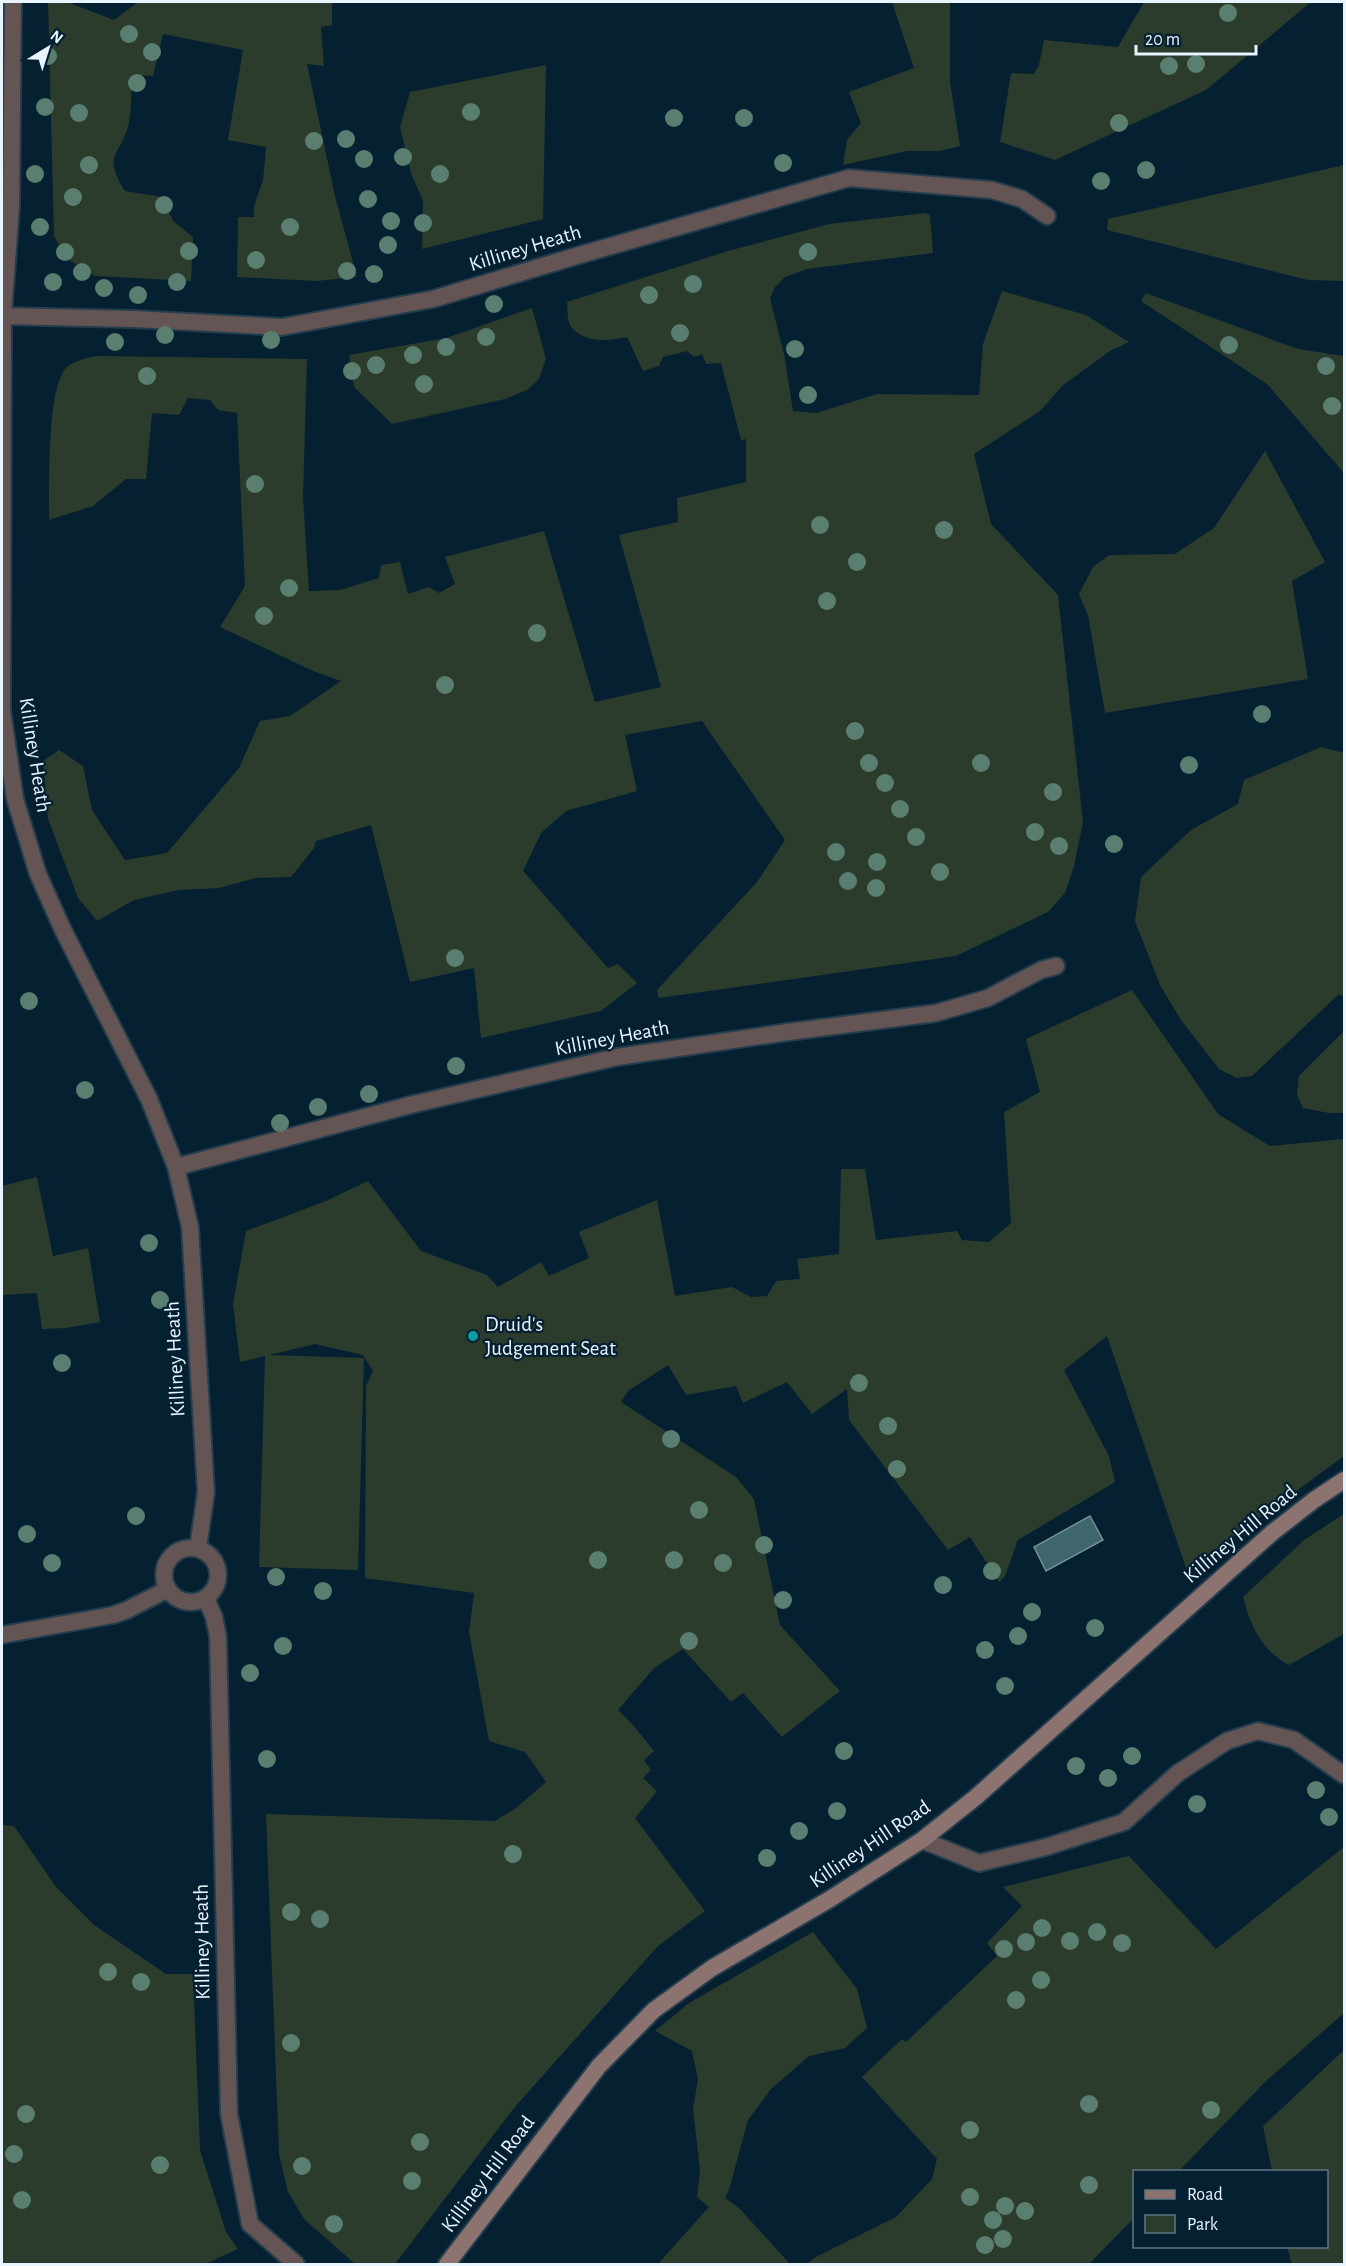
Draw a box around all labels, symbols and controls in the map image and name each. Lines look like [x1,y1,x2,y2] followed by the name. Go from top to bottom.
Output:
[18,18,78,78] north arrow
[1136,18,1256,56] scale bar
[47,27,66,47] text: N
[1145,31,1180,49] text: 20 m
[467,221,583,275] street label: Killiney Heath
[16,696,54,814] street label: Killiney Heath
[553,1017,671,1059] street label: Killiney Heath
[161,1301,189,1417] street label: Killiney Heath
[485,1314,616,1359] place label: Druid's Judgement Seat
[466,1329,480,1343] marker: Druid's Judgement Seat
[1180,1481,1300,1587] street label: Killiney Hill Road
[806,1796,934,1892] street label: Killiney Hill Road
[190,1884,214,2000] street label: Killiney Heath
[437,2112,539,2236] street label: Killiney Hill Road
[1133,2170,1328,2248] legend
[1187,2186,1223,2204] text: Road
[1187,2216,1219,2234] text: Park

